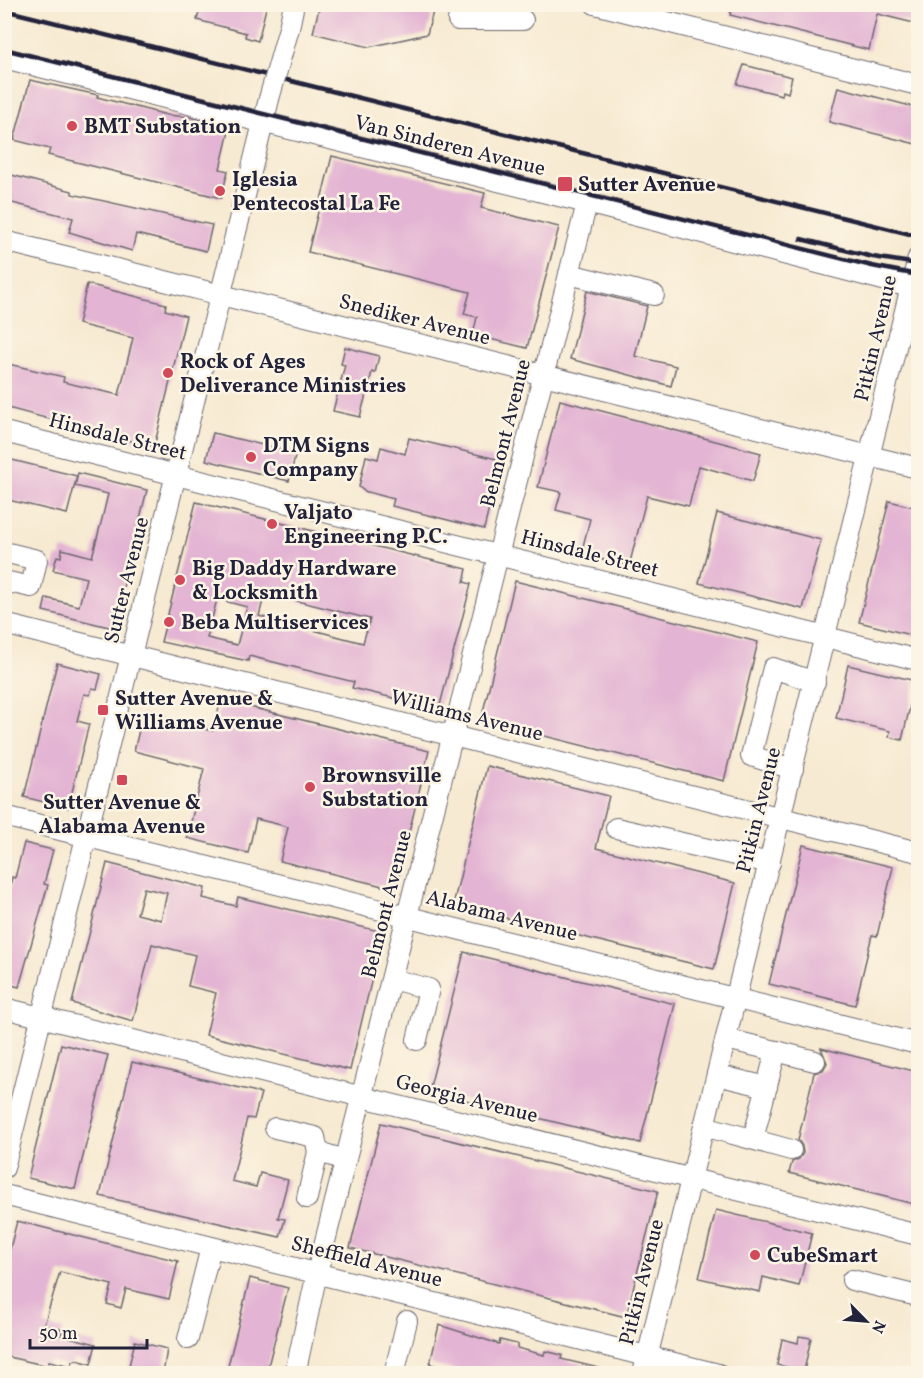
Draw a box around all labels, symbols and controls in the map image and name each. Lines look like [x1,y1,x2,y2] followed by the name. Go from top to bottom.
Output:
[351,109,548,184] street label: Van Sinderen Avenue
[84,113,241,142] place label: BMT Substation
[65,119,79,133] marker: BMT Substation
[232,166,400,219] place label: Iglesia Pentecostal La Fe
[578,171,716,200] place label: Sutter Avenue
[556,175,574,193] marker: Sutter Avenue
[213,184,227,198] marker: Iglesia Pentecostal La Fe
[848,272,905,404] street label: Pitkin Avenue
[336,288,493,353] street label: Snediker Avenue
[180,348,406,401] place label: Rock of Ages Deliverance Ministries
[474,356,539,511] street label: Belmont Avenue
[161,366,175,380] marker: Rock of Ages Deliverance Ministries
[46,406,190,469] street label: Hinsdale Street
[263,432,370,485] place label: DTM Signs Company
[244,450,258,464] marker: DTM Signs Company
[284,499,448,552] place label: Valjato Engineering P.C.
[98,514,157,647] street label: Sutter Avenue
[265,517,279,531] marker: Valjato Engineering P.C.
[518,523,662,586] street label: Hinsdale Street
[192,555,396,608] place label: Big Daddy Hardware & Locksmith
[173,573,187,587] marker: Big Daddy Hardware & Locksmith
[181,609,369,638] place label: Beba Multiservices
[162,615,176,629] marker: Beba Multiservices
[387,683,546,749] street label: Williams Avenue
[115,685,283,738] place label: Sutter Avenue & Williams Avenue
[96,703,110,717] marker: Sutter Avenue & Williams Avenue
[730,744,789,877] street label: Pitkin Avenue
[322,762,441,815] place label: Brownsville Substation
[115,773,129,787] marker: Sutter Avenue & Alabama Avenue
[303,780,317,794] marker: Brownsville Substation
[39,789,205,842] place label: Sutter Avenue & Alabama Avenue
[355,827,420,982] street label: Belmont Avenue
[423,884,581,949] street label: Alabama Avenue
[392,1068,541,1131] street label: Georgia Avenue
[613,1216,672,1349] street label: Pitkin Avenue
[288,1230,445,1295] street label: Sheffield Avenue
[767,1242,878,1271] place label: CubeSmart
[748,1248,762,1262] marker: CubeSmart
[836,1291,896,1351] north arrow
[30,1312,147,1350] scale bar
[865,1317,890,1337] text: N
[39,1322,78,1347] text: 50 m

